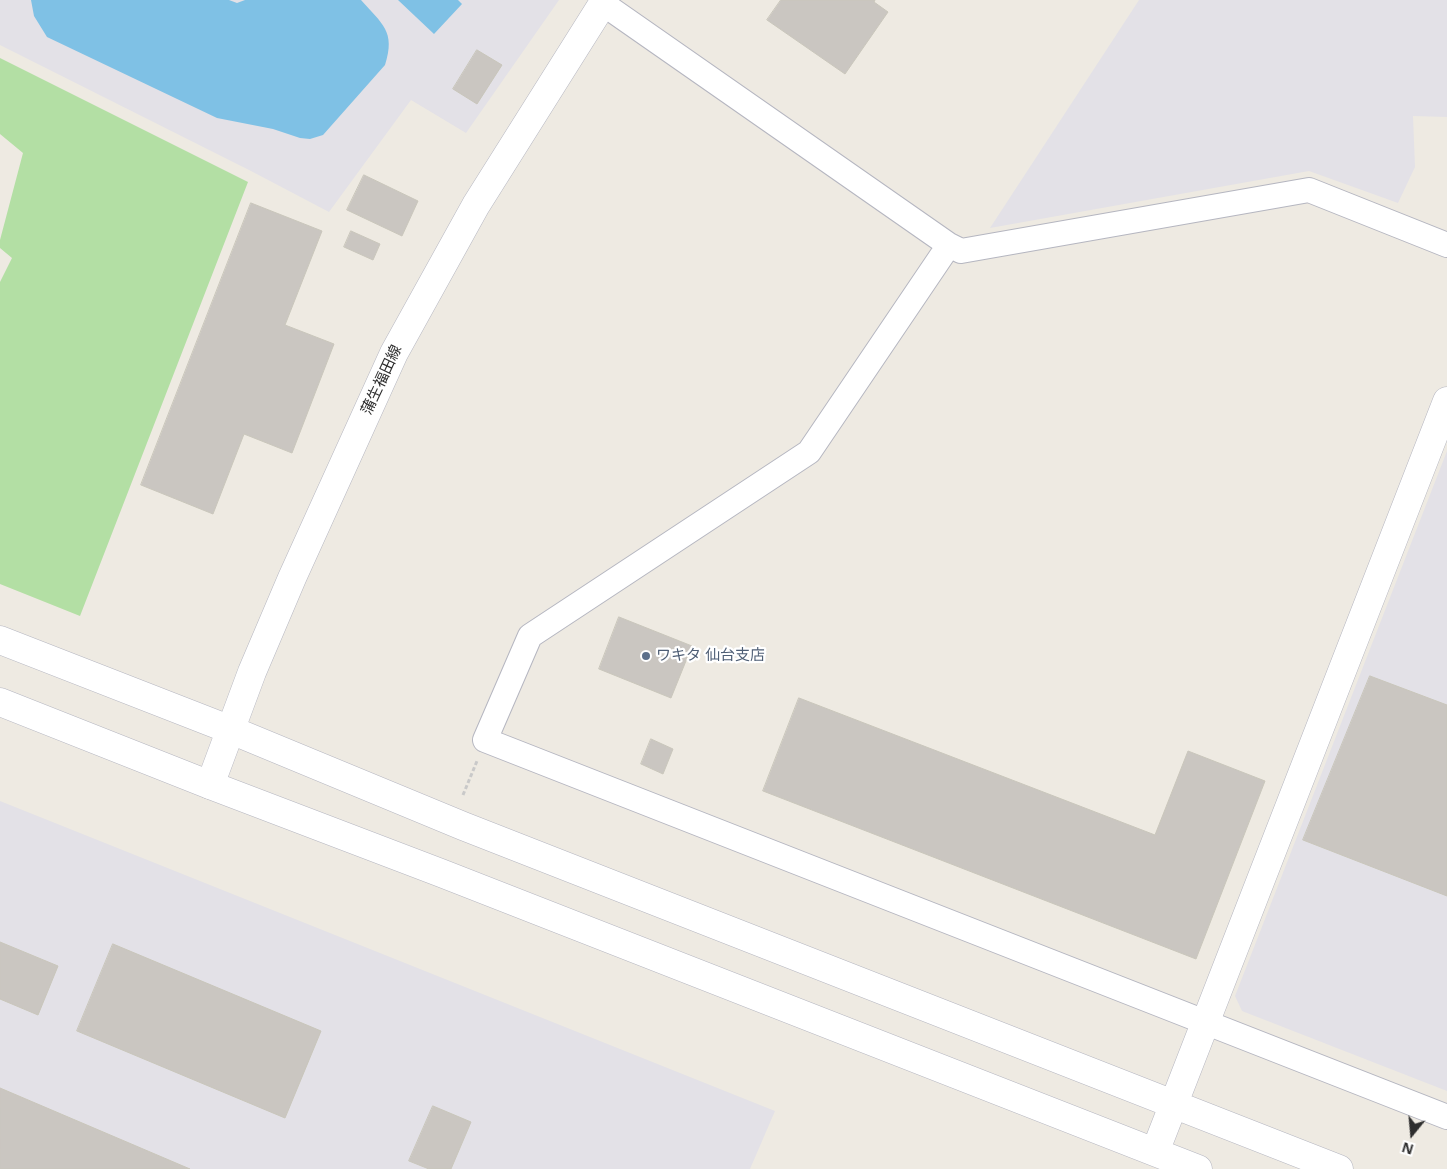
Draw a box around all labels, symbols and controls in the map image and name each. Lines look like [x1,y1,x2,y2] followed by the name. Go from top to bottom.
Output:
[358,342,406,418] street label: 蒲生福田線
[656,647,765,665] place label: ワキタ 仙台支店
[640,650,652,662] marker: ワキタ 仙台支店
[1387,1109,1437,1159] north arrow
[1399,1138,1416,1160] text: N

